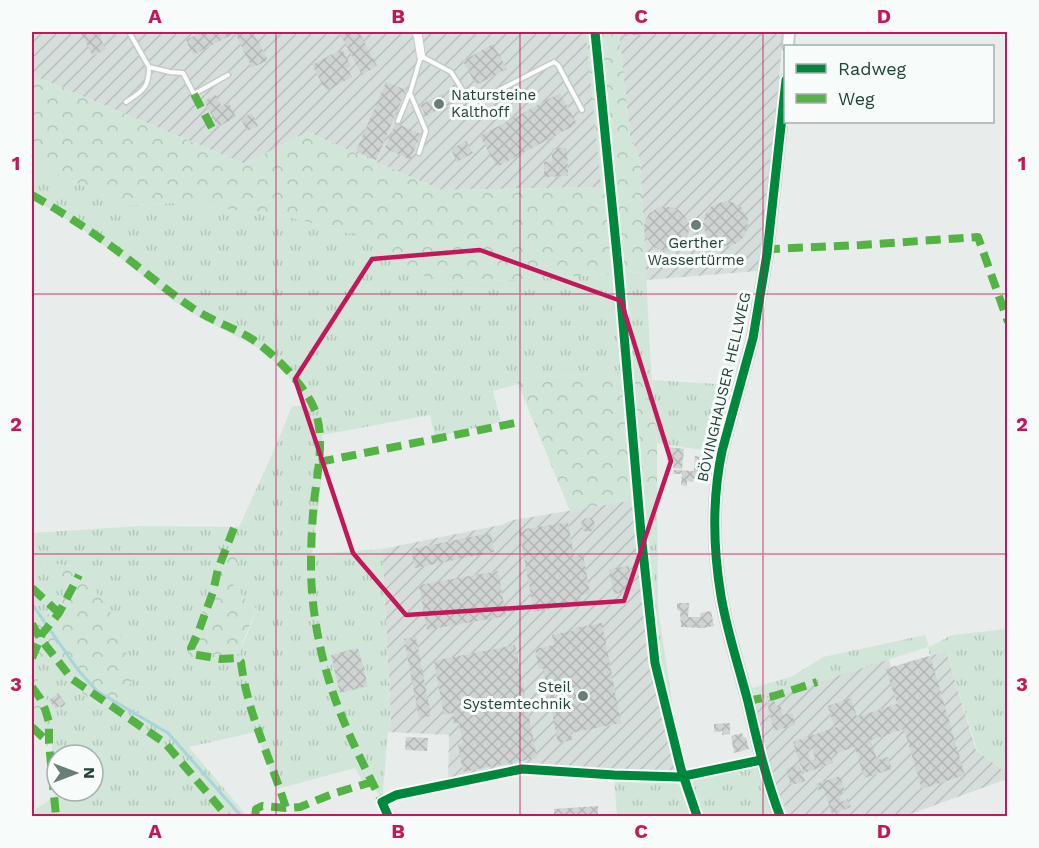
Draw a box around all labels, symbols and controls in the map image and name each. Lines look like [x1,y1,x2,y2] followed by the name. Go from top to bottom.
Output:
[148,4,162,28] text: A
[391,4,405,28] text: B
[634,4,648,28] text: C
[877,4,891,28] text: D
[784,45,994,123] legend
[838,58,907,79] text: Radweg
[451,86,536,121] place label: Natursteine Kalthoff
[838,88,875,109] text: Weg
[432,97,446,111] marker: Natursteine Kalthoff
[12,151,20,175] text: 1
[1018,151,1026,175] text: 1
[689,218,703,232] marker: Gerther Wassertürme
[647,234,745,269] place label: Gerther Wassertürme
[693,290,755,484] street label: BÖVINGHAUSER HELLWEG
[10,412,22,436] text: 2
[1016,412,1028,436] text: 2
[10,672,22,696] text: 3
[1016,672,1028,696] text: 3
[463,678,571,713] place label: Steil Systemtechnik
[576,689,590,703] marker: Steil Systemtechnik
[45,743,105,803] north arrow
[80,767,99,779] text: N
[148,819,162,843] text: A
[391,819,405,843] text: B
[634,819,648,843] text: C
[877,819,891,843] text: D

